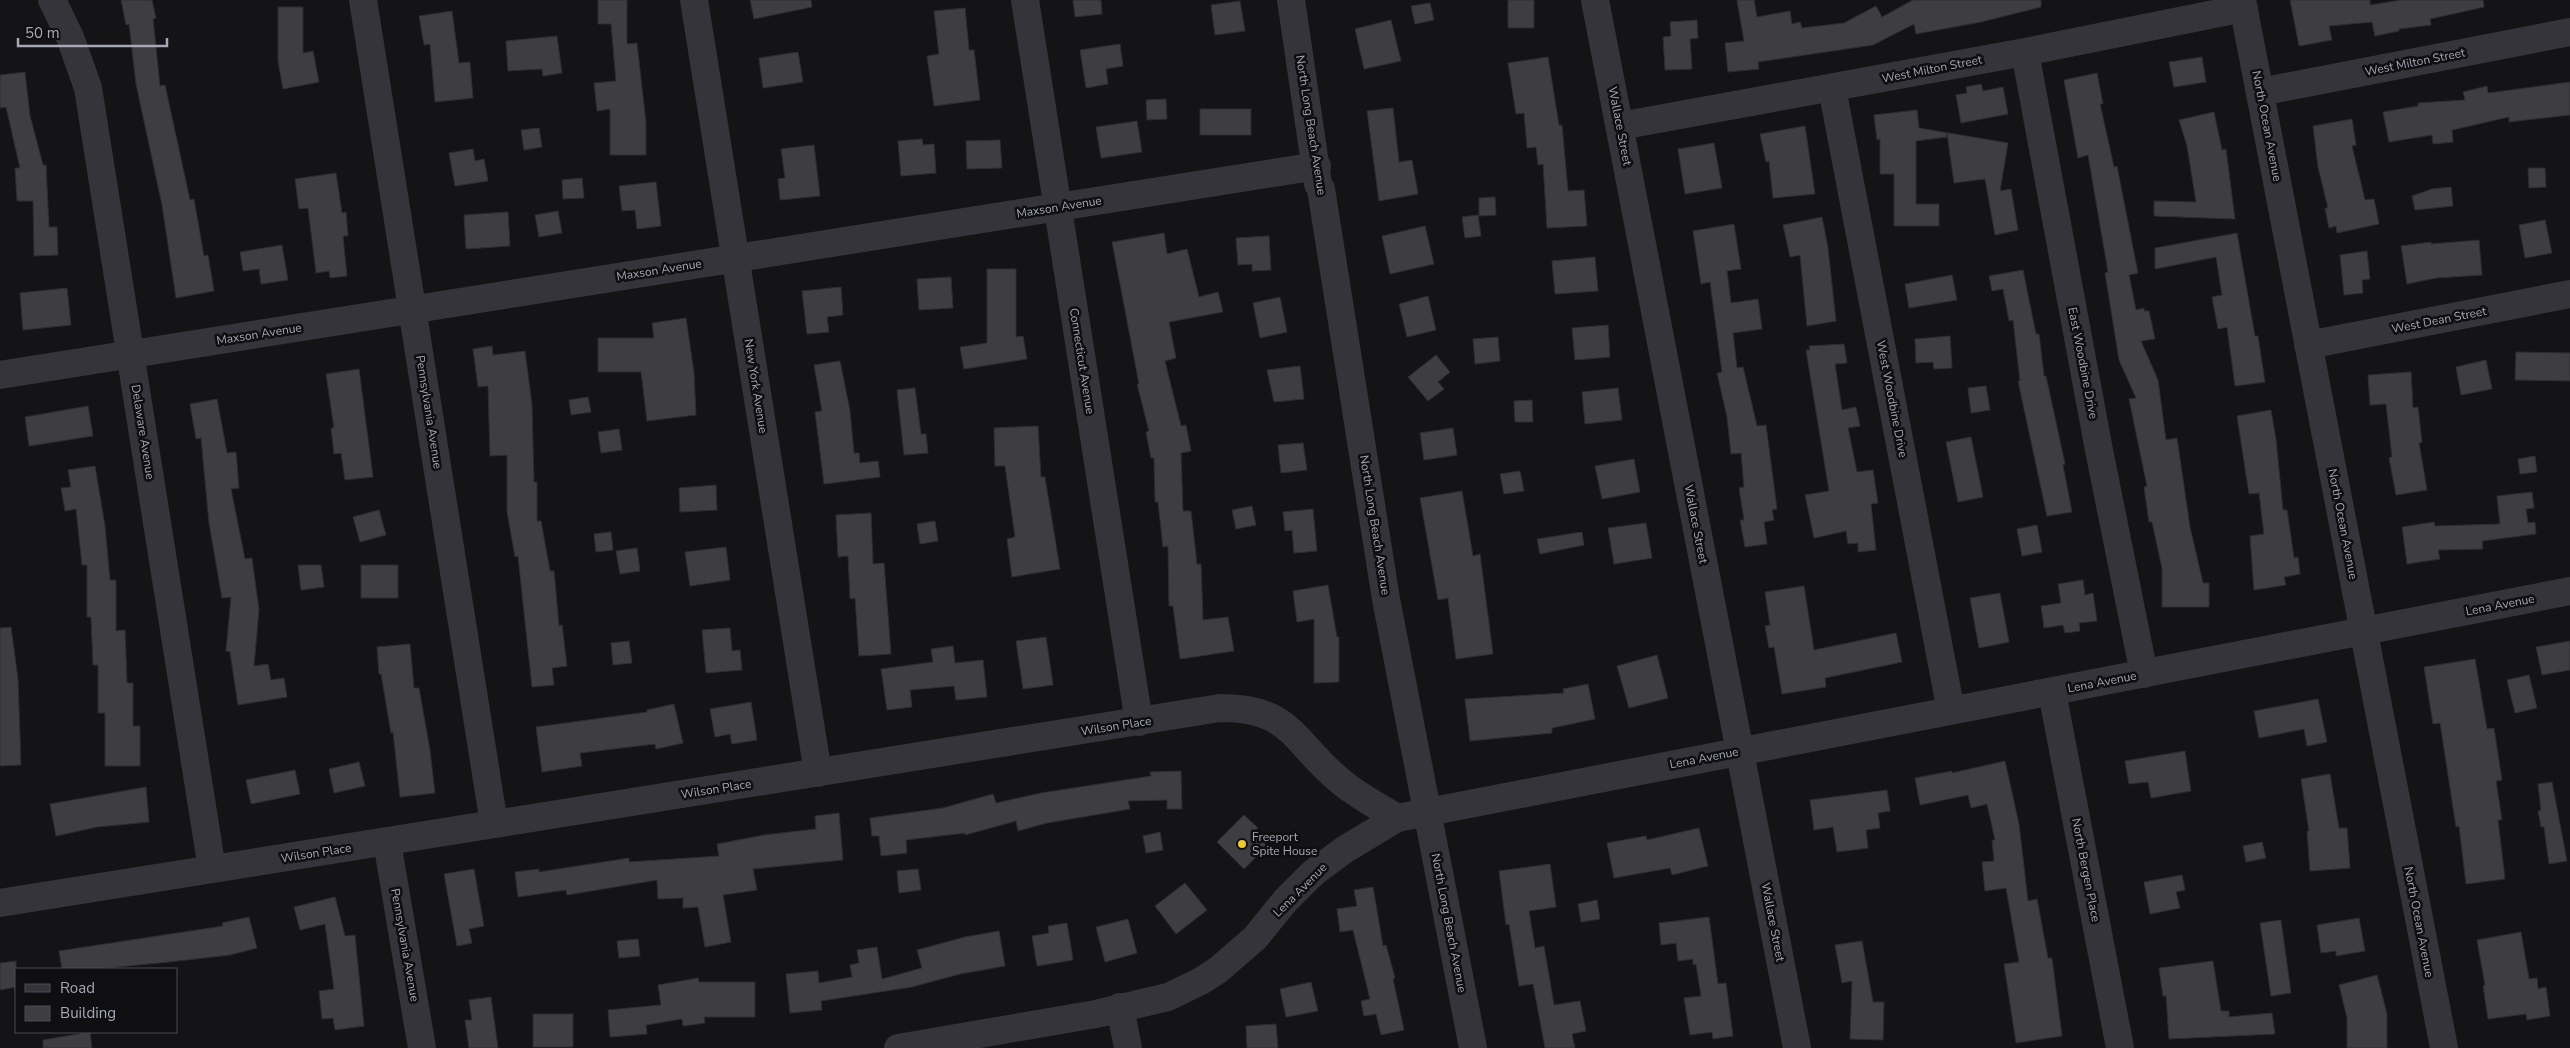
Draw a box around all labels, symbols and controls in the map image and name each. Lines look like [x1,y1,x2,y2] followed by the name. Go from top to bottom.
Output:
[18,15,166,47] scale bar
[25,23,60,43] text: 50 m
[2363,44,2467,80] street label: West Milton Street
[1880,51,1984,87] street label: West Milton Street
[1292,54,1330,196] street label: North Long Beach Avenue
[2248,69,2286,183] street label: North Ocean Avenue
[1605,85,1636,168] street label: Wallace Street
[1015,192,1103,222] street label: Maxson Avenue
[615,255,703,285] street label: Maxson Avenue
[2390,303,2489,337] street label: West Dean Street
[2064,306,2102,420] street label: East Woodbine Drive
[1066,307,1098,415] street label: Connecticut Avenue
[215,319,303,349] street label: Maxson Avenue
[741,338,771,434] street label: New York Avenue
[1873,339,1911,459] street label: West Woodbine Drive
[412,354,446,470] street label: Pennsylvania Avenue
[128,383,158,481] street label: Delaware Avenue
[1356,454,1394,596] street label: North Long Beach Avenue
[2324,467,2362,581] street label: North Ocean Avenue
[1681,483,1712,566] street label: Wallace Street
[2464,590,2536,620] street label: Lena Avenue
[2066,667,2138,697] street label: Lena Avenue
[1080,713,1152,739] street label: Wilson Place
[1668,743,1740,773] street label: Lena Avenue
[680,776,752,802] street label: Wilson Place
[2068,817,2104,923] street label: North Bergen Place
[1252,829,1317,859] place label: Freeport Spite House
[1236,838,1248,850] marker: Freeport Spite House
[280,840,352,866] street label: Wilson Place
[1428,852,1470,994] street label: North Long Beach Avenue
[1270,860,1330,920] street label: Lena Avenue
[2400,865,2438,979] street label: North Ocean Avenue
[1758,881,1789,964] street label: Wallace Street
[387,887,423,1003] street label: Pennsylvania Avenue
[15,968,178,1033] legend
[60,978,95,998] text: Road
[60,1003,116,1023] text: Building

